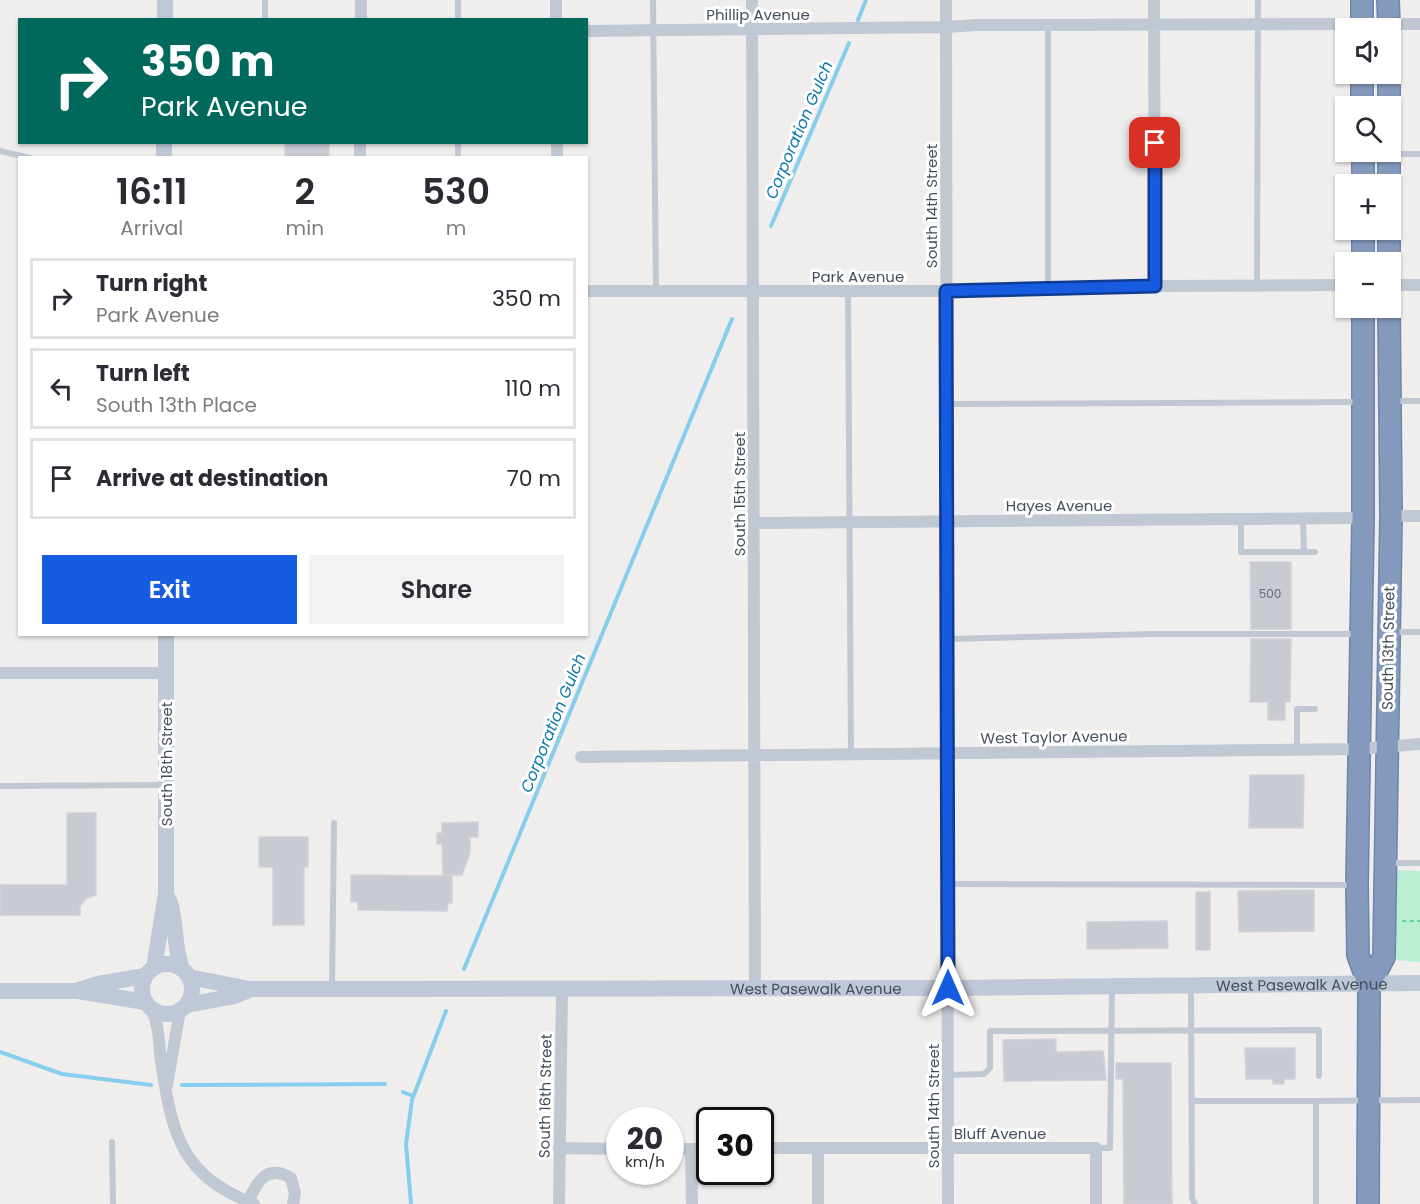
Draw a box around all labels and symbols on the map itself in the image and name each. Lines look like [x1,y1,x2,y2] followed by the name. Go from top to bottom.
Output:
[706,4,810,25] street label: Phillip Avenue
[760,57,838,203] water label: Corporation Gulch
[1129,117,1180,168] pin
[921,144,942,268] street label: South 14th Street
[812,266,904,287] street label: Park Avenue
[729,432,750,556] street label: South 15th Street
[1006,495,1112,516] street label: Hayes Avenue
[1259,585,1281,602] house number: 500
[1376,586,1400,710] street label: South 13th Street
[515,650,591,796] water label: Corporation Gulch
[156,702,177,826] street label: South 18th Street
[980,725,1128,749] street label: West Taylor Avenue
[916,956,980,1020] position arrow
[1216,973,1388,996] street label: West Pasewalk Avenue
[730,978,902,999] street label: West Pasewalk Avenue
[533,1034,557,1158] street label: South 16th Street
[923,1044,944,1168] street label: South 14th Street
[696,1107,774,1185] speed limit sign: 30
[954,1123,1046,1144] street label: Bluff Avenue

